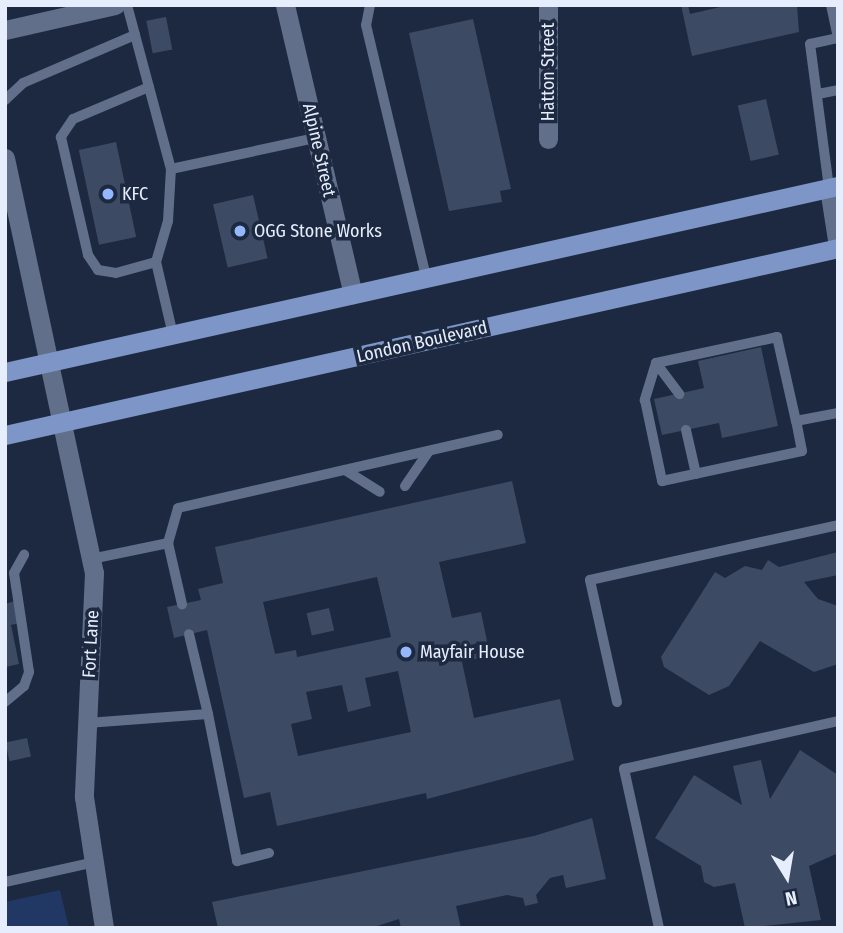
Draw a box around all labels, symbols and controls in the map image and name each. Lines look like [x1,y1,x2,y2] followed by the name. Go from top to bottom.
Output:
[537,23,559,121] street label: Hatton Street
[298,101,340,199] street label: Alpine Street
[122,183,148,205] place label: KFC
[100,186,116,202] marker: KFC
[254,220,382,242] place label: OGG Stone Works
[232,223,248,239] marker: OGG Stone Works
[354,316,490,368] street label: London Boulevard
[78,609,104,679] street label: Fort Lane
[420,641,525,663] place label: Mayfair House
[398,644,414,660] marker: Mayfair House
[752,842,822,912] north arrow
[783,886,799,910] text: N

